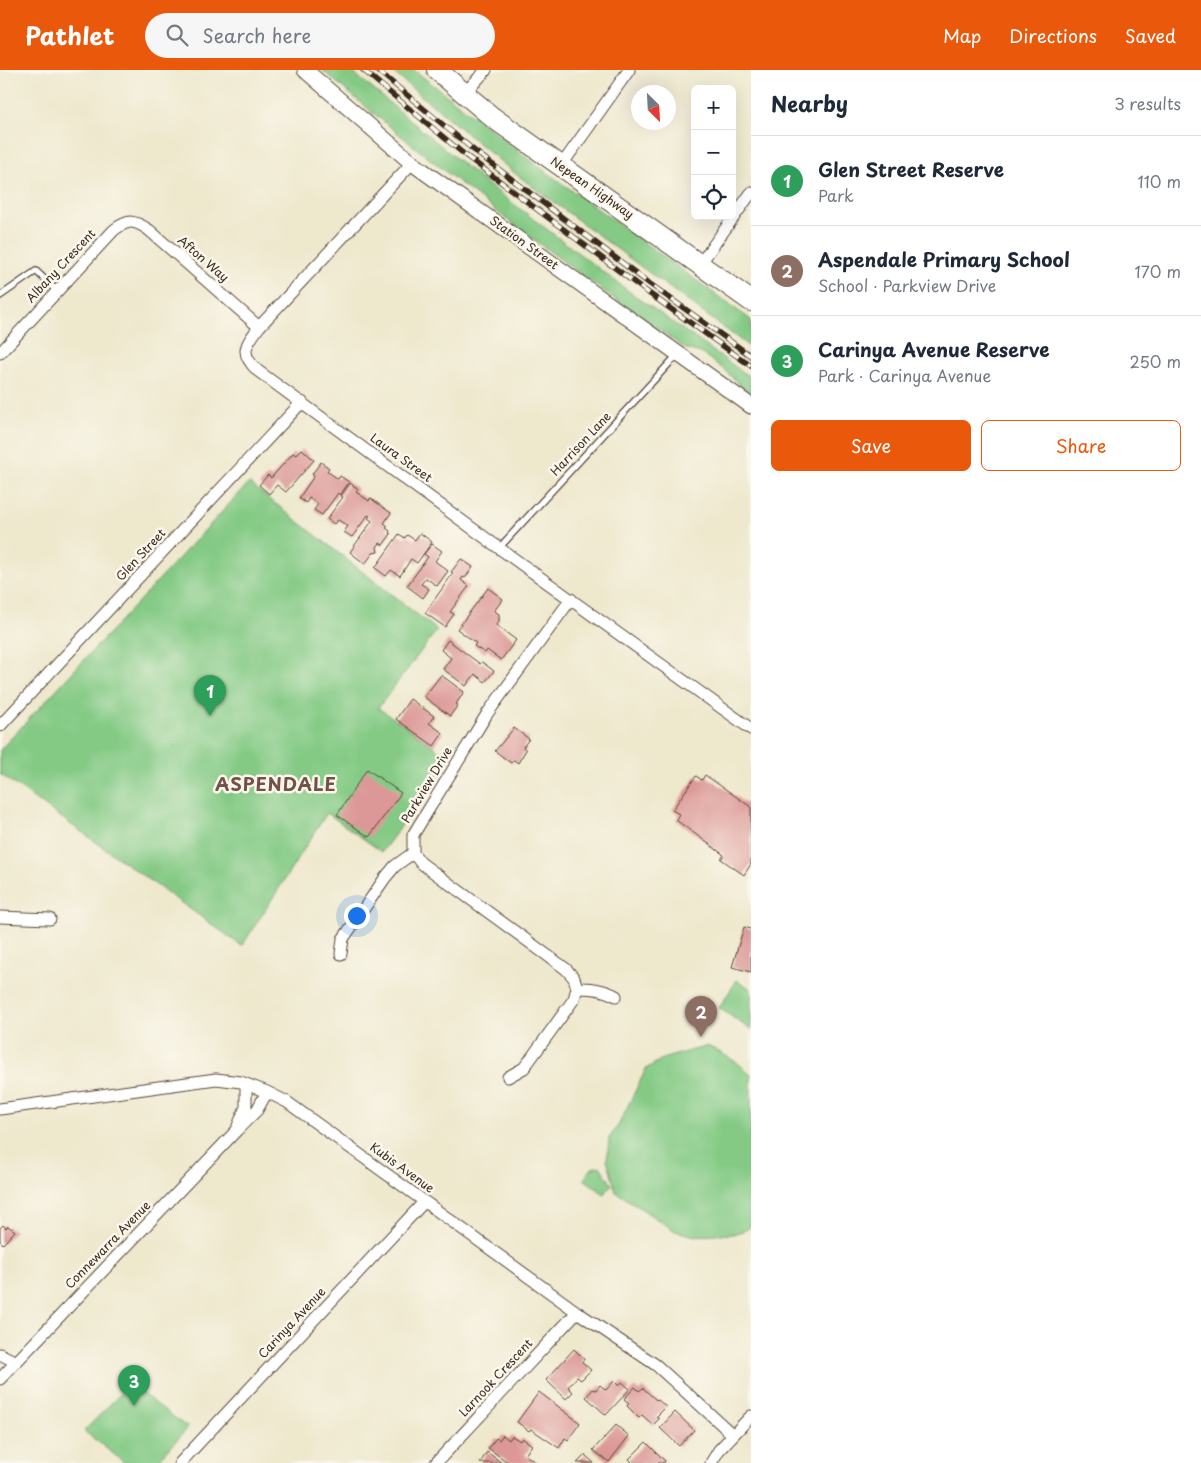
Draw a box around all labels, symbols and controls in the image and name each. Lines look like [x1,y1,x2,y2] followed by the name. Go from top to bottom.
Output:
[145,13,495,58] search box
[25,17,115,53] text: Pathlet
[163,21,191,49] icon: search
[203,21,311,49] text: Search here
[943,22,981,49] text: Map
[1009,22,1097,49] text: Directions
[1125,22,1176,49] text: Saved
[631,85,676,130] north arrow
[691,85,736,220] map controls
[691,85,736,130] button: +
[771,87,848,119] text: Nearby
[1114,91,1181,115] text: 3 results
[691,130,736,175] button: −
[547,152,638,223] street label: Nepean Highway
[818,155,1004,183] text: Glen Street Reserve
[783,169,791,193] text: 1
[1138,169,1181,193] text: 110 m
[691,175,736,220] button: locate
[818,183,854,207] text: Park
[486,211,563,273] street label: Station Street
[21,224,99,306] street label: Albany Crescent
[174,231,233,286] street label: Afton Way
[818,245,1070,273] text: Aspendale Primary School
[781,259,793,283] text: 2
[1135,259,1181,283] text: 170 m
[818,273,996,297] text: School · Parkview Drive
[818,335,1050,363] text: Carinya Avenue Reserve
[782,349,792,373] text: 3
[1130,349,1181,373] text: 250 m
[818,363,991,387] text: Park · Carinya Avenue
[546,407,615,479] street label: Harrison Lane
[771,420,971,471] button: Save
[981,420,1181,471] button: Share
[367,429,436,486] street label: Laura Street
[111,524,169,585] street label: Glen Street
[194,675,226,716] pin: 1
[396,743,456,826] street label: Parkview Drive
[215,770,337,797] district label: ASPENDALE
[344,903,370,929] your location
[685,996,717,1037] pin: 2
[367,1138,439,1197] street label: Kubis Avenue
[60,1196,154,1292] street label: Connewarra Avenue
[253,1282,329,1362] street label: Carinya Avenue
[454,1334,536,1420] street label: Larnook Crescent
[118,1365,150,1406] pin: 3

